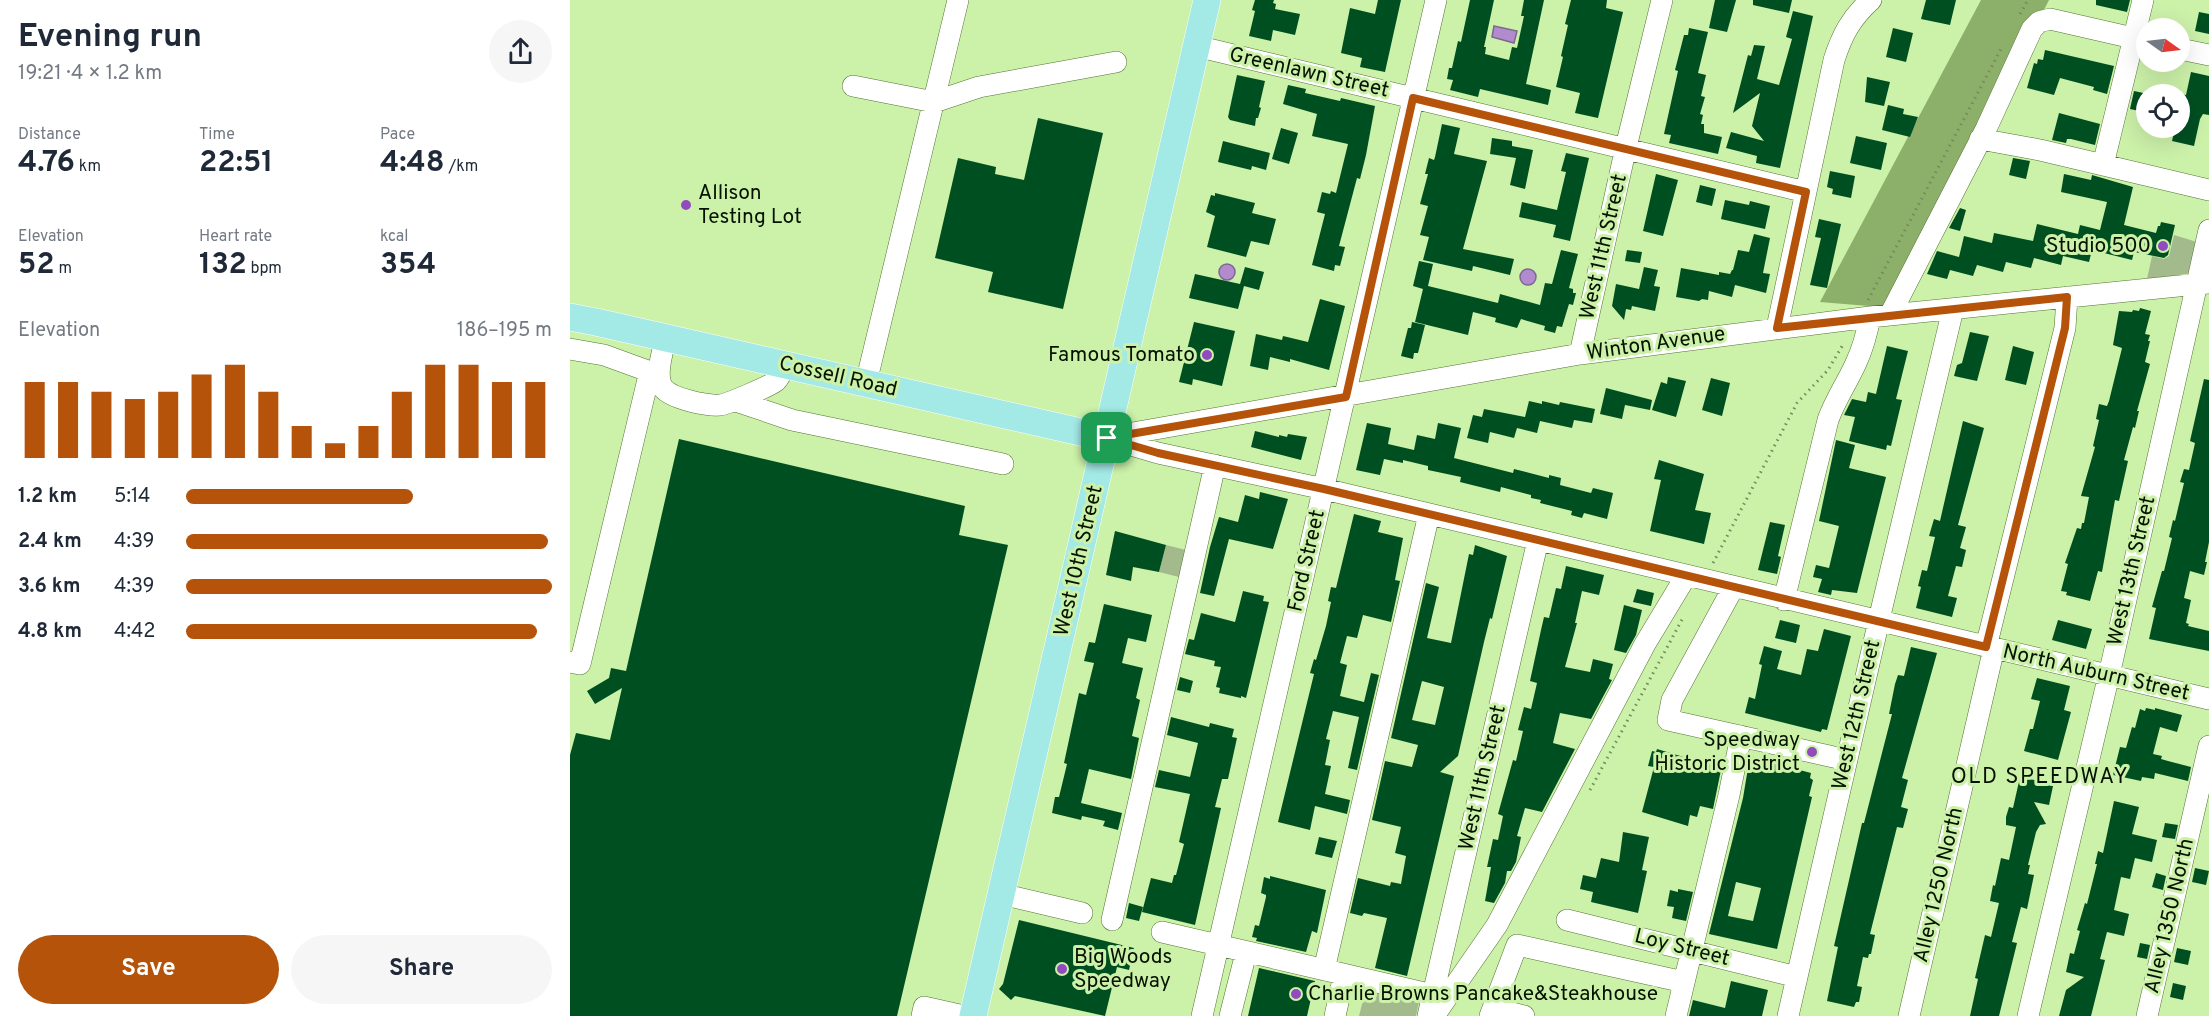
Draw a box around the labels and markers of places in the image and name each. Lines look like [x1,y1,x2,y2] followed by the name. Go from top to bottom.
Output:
[698,180,802,231] place label: Allison Testing Lot
[679,198,693,212] marker: Allison Testing Lot
[2046,233,2151,260] place label: Studio 500
[2156,239,2170,253] marker: Studio 500
[1048,342,1195,369] place label: Famous Tomato
[1200,348,1214,362] marker: Famous Tomato
[1081,412,1132,463] pin
[1654,727,1800,778] place label: Speedway Historic District
[1805,745,1819,759] marker: Speedway Historic District
[1074,944,1172,995] place label: Big Woods Speedway
[1055,962,1069,976] marker: Big Woods Speedway
[1308,981,1658,1008] place label: Charlie Browns Pancake&Steakhouse
[1289,987,1303,1001] marker: Charlie Browns Pancake&Steakhouse

